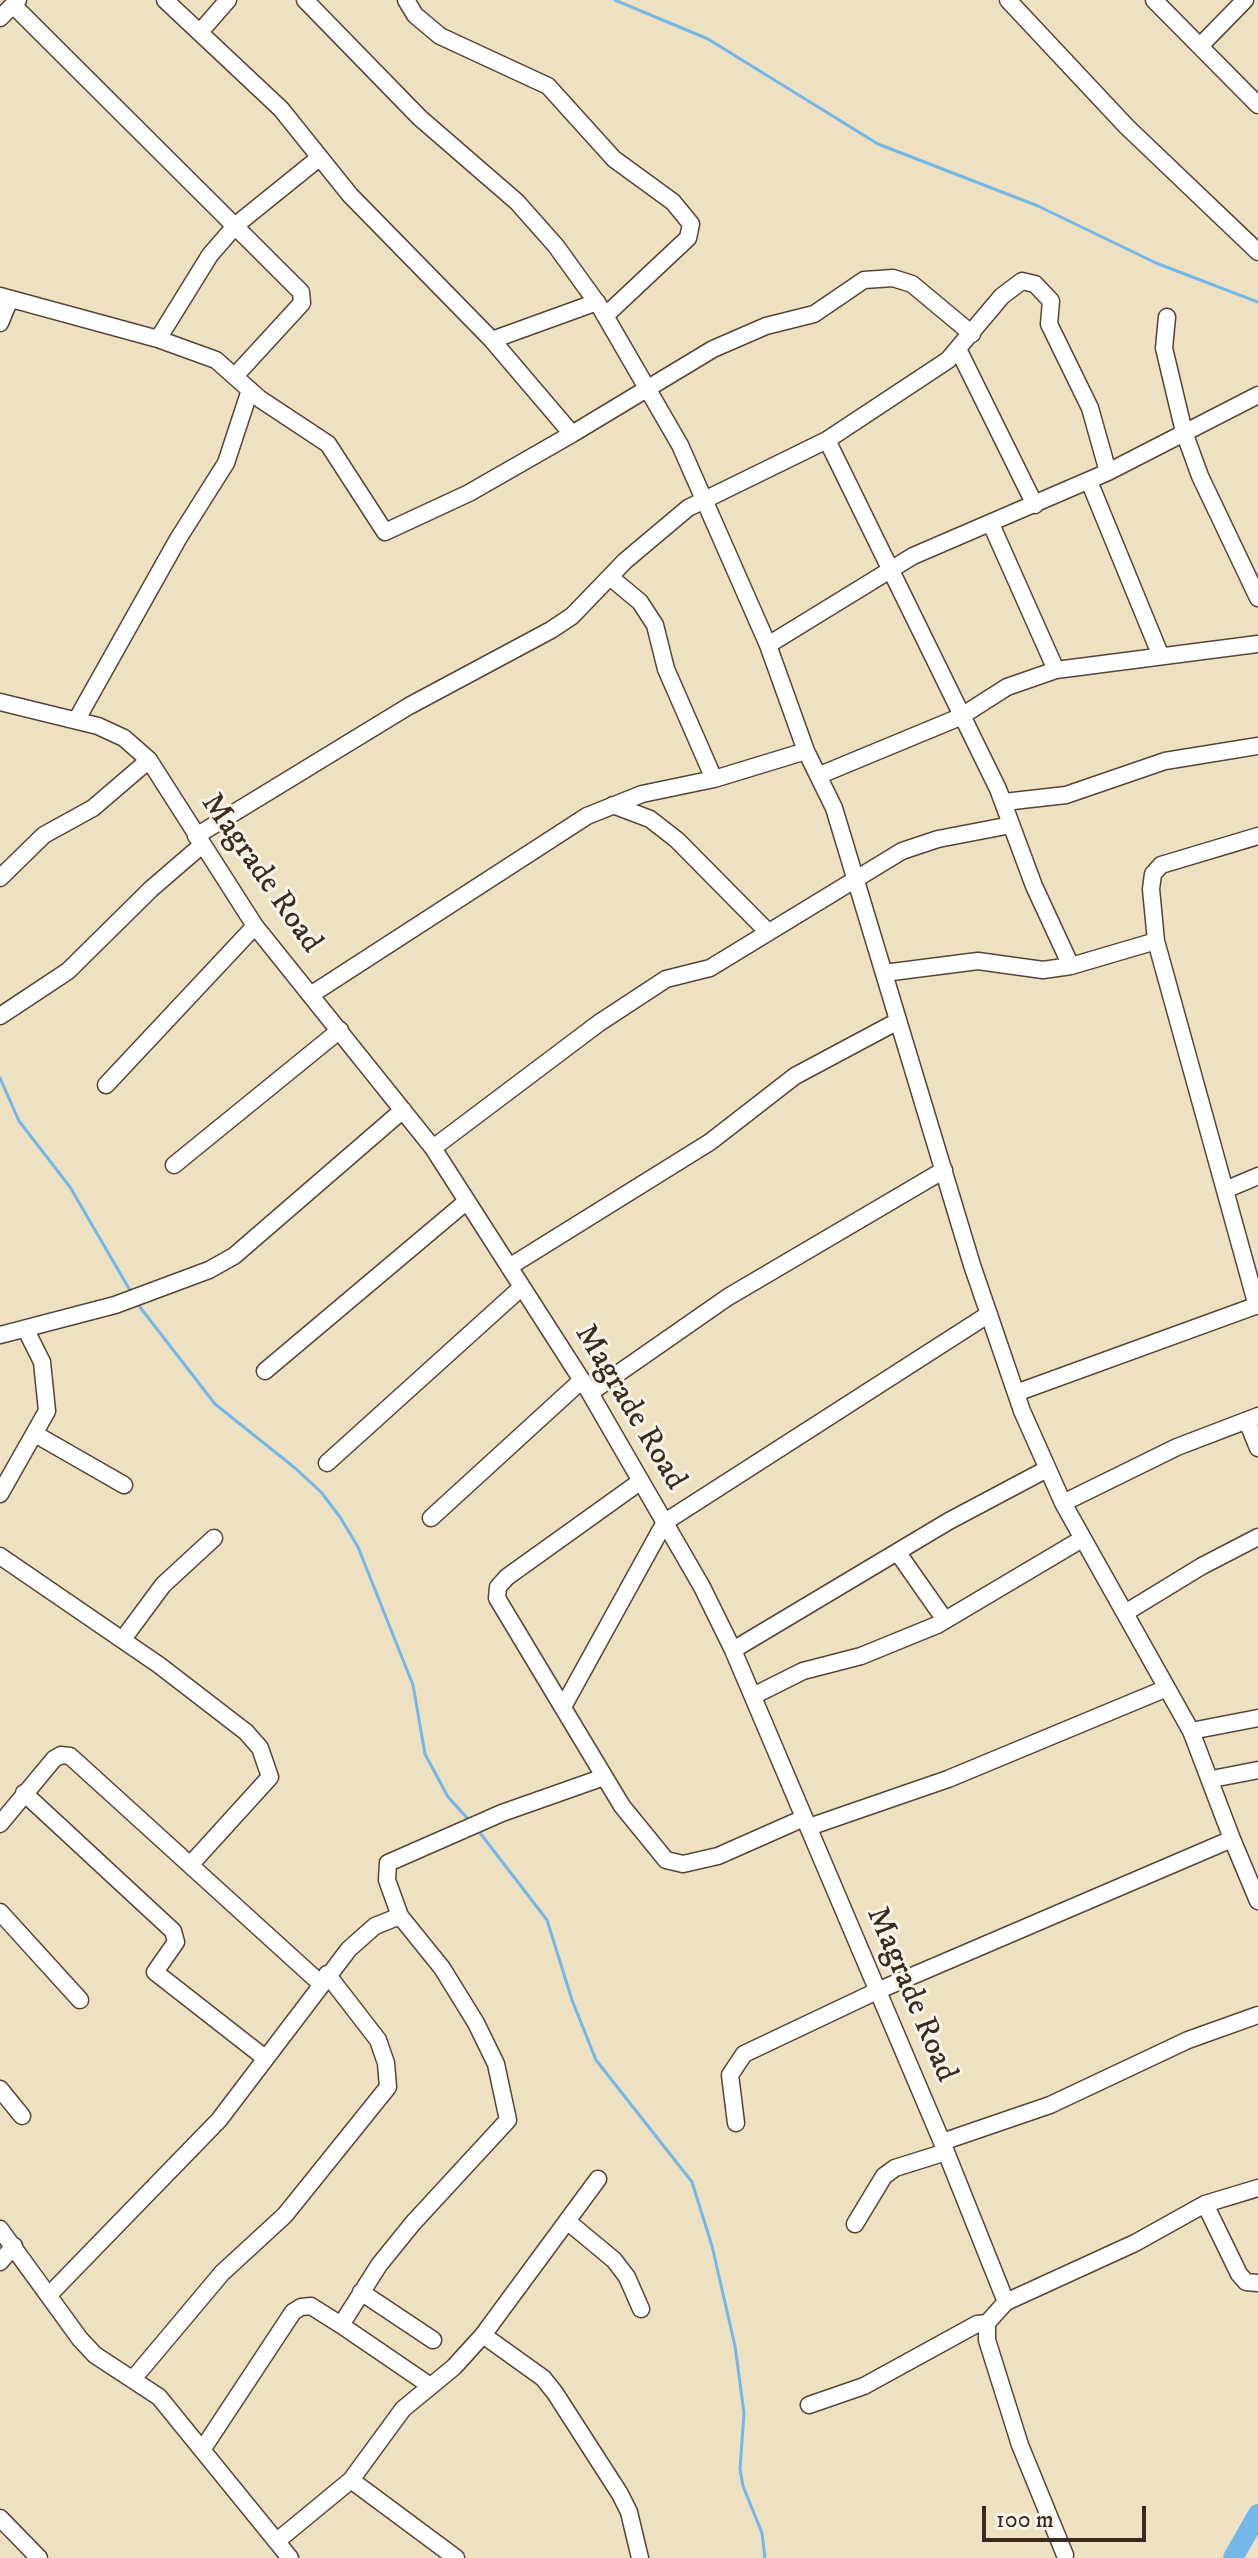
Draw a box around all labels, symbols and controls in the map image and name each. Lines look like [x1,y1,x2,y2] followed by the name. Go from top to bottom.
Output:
[191,787,329,961] street label: Magrade Road
[565,1318,693,1498] street label: Magrade Road
[856,1902,964,2088] street label: Magrade Road
[986,2490,1150,2540] scale bar
[996,2505,1054,2535] text: 100 m

